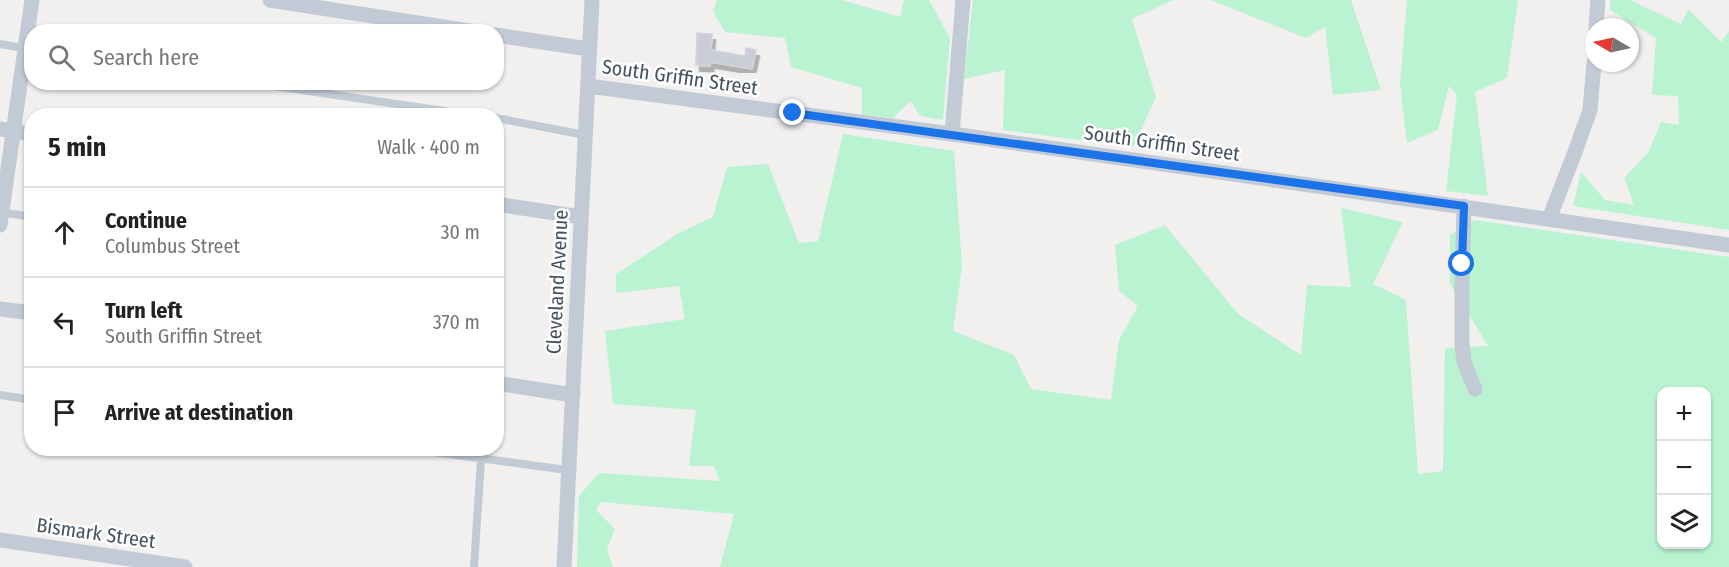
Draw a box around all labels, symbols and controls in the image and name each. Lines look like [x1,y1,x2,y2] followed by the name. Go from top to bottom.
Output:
[1585,18,1639,72] north arrow
[24,24,504,90] search box
[45,41,78,74] icon: search
[93,44,199,71] text: Search here
[601,54,760,100] street label: South Griffin Street
[779,99,805,125] route end
[1083,120,1242,166] street label: South Griffin Street
[48,132,106,163] text: 5 min
[377,135,480,159] text: Walk · 400 m
[105,207,187,234] text: Continue
[541,209,573,355] street label: Cleveland Avenue
[48,216,81,249] icon: ahead
[440,220,480,244] text: 30 m
[105,234,240,258] text: Columbus Street
[1448,250,1474,276] route start
[105,297,183,324] text: Turn left
[48,306,81,339] icon: left
[433,310,480,334] text: 370 m
[105,324,262,348] text: South Griffin Street
[1657,387,1711,549] map controls
[1657,387,1711,441] button: +
[48,396,81,429] icon: arrive
[105,399,293,426] text: Arrive at destination
[1657,441,1711,495] button: −
[1657,495,1711,549] button: layers
[35,513,157,553] street label: Bismark Street

